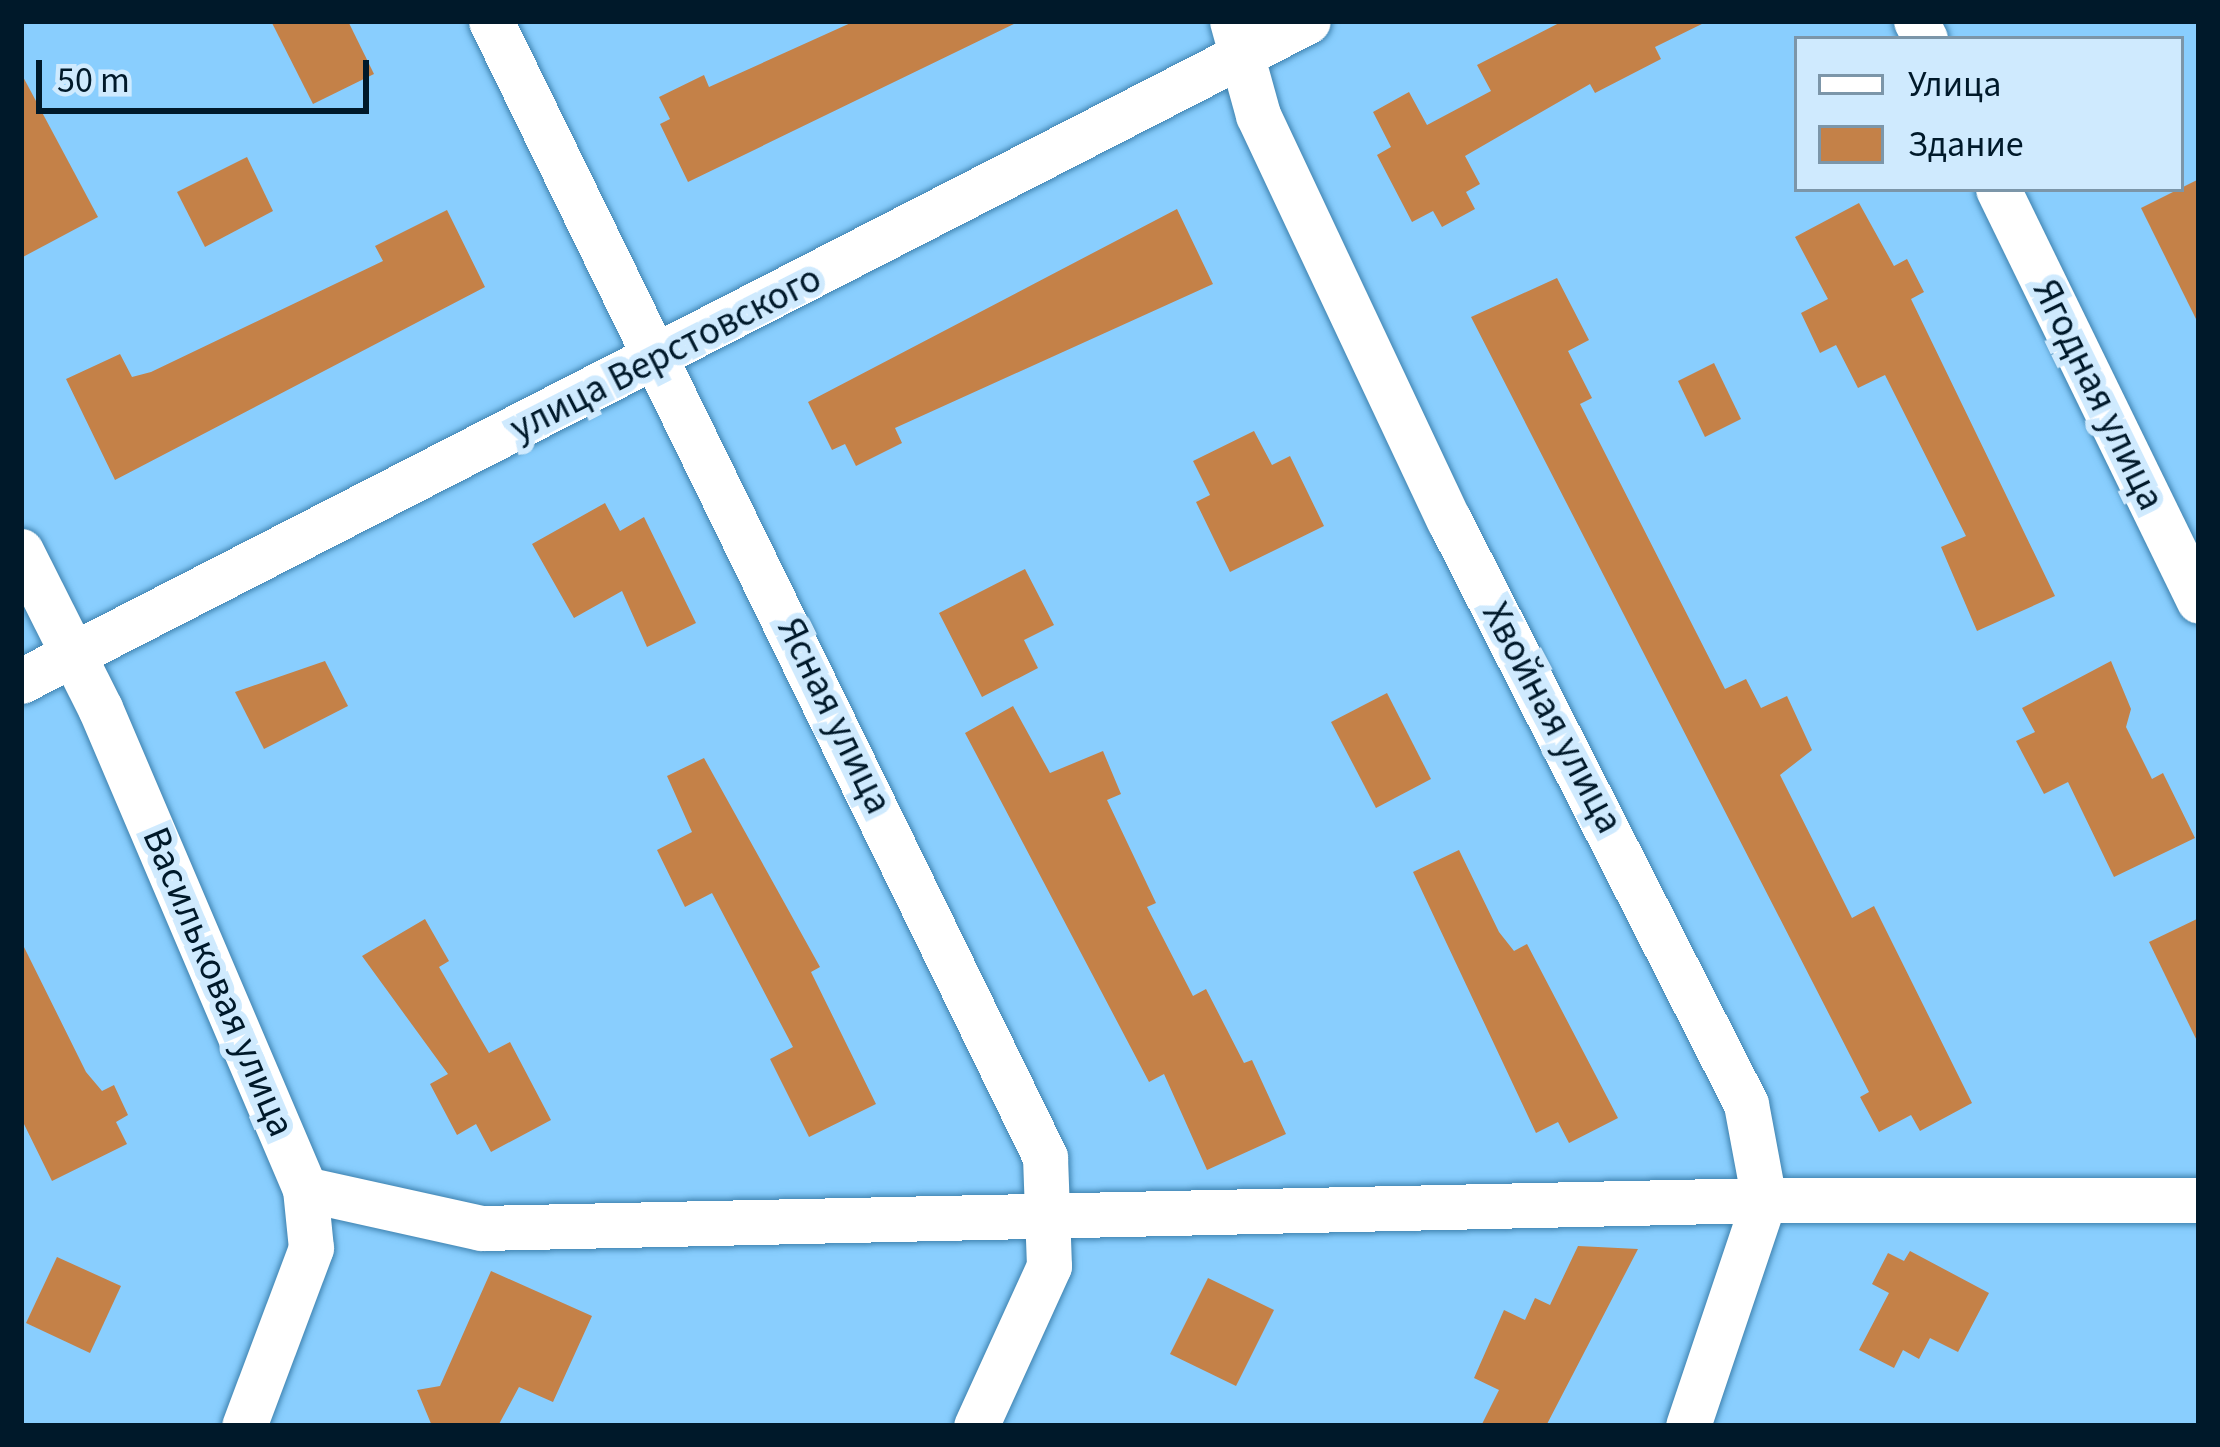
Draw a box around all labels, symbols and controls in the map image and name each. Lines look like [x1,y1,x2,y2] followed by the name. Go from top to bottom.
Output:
[42,36,375,110] scale bar
[1794,36,2184,192] legend
[57,55,130,106] text: 50 m
[1908,59,2001,110] text: Улица
[1908,119,2024,170] text: Здание
[503,255,829,453] street label: улица Верстовского
[2022,272,2174,518] street label: Ягодная улица
[1472,595,1632,841] street label: Хвойная улица
[766,610,902,822] street label: Ясная улица
[132,820,304,1144] street label: Васильковая улица

